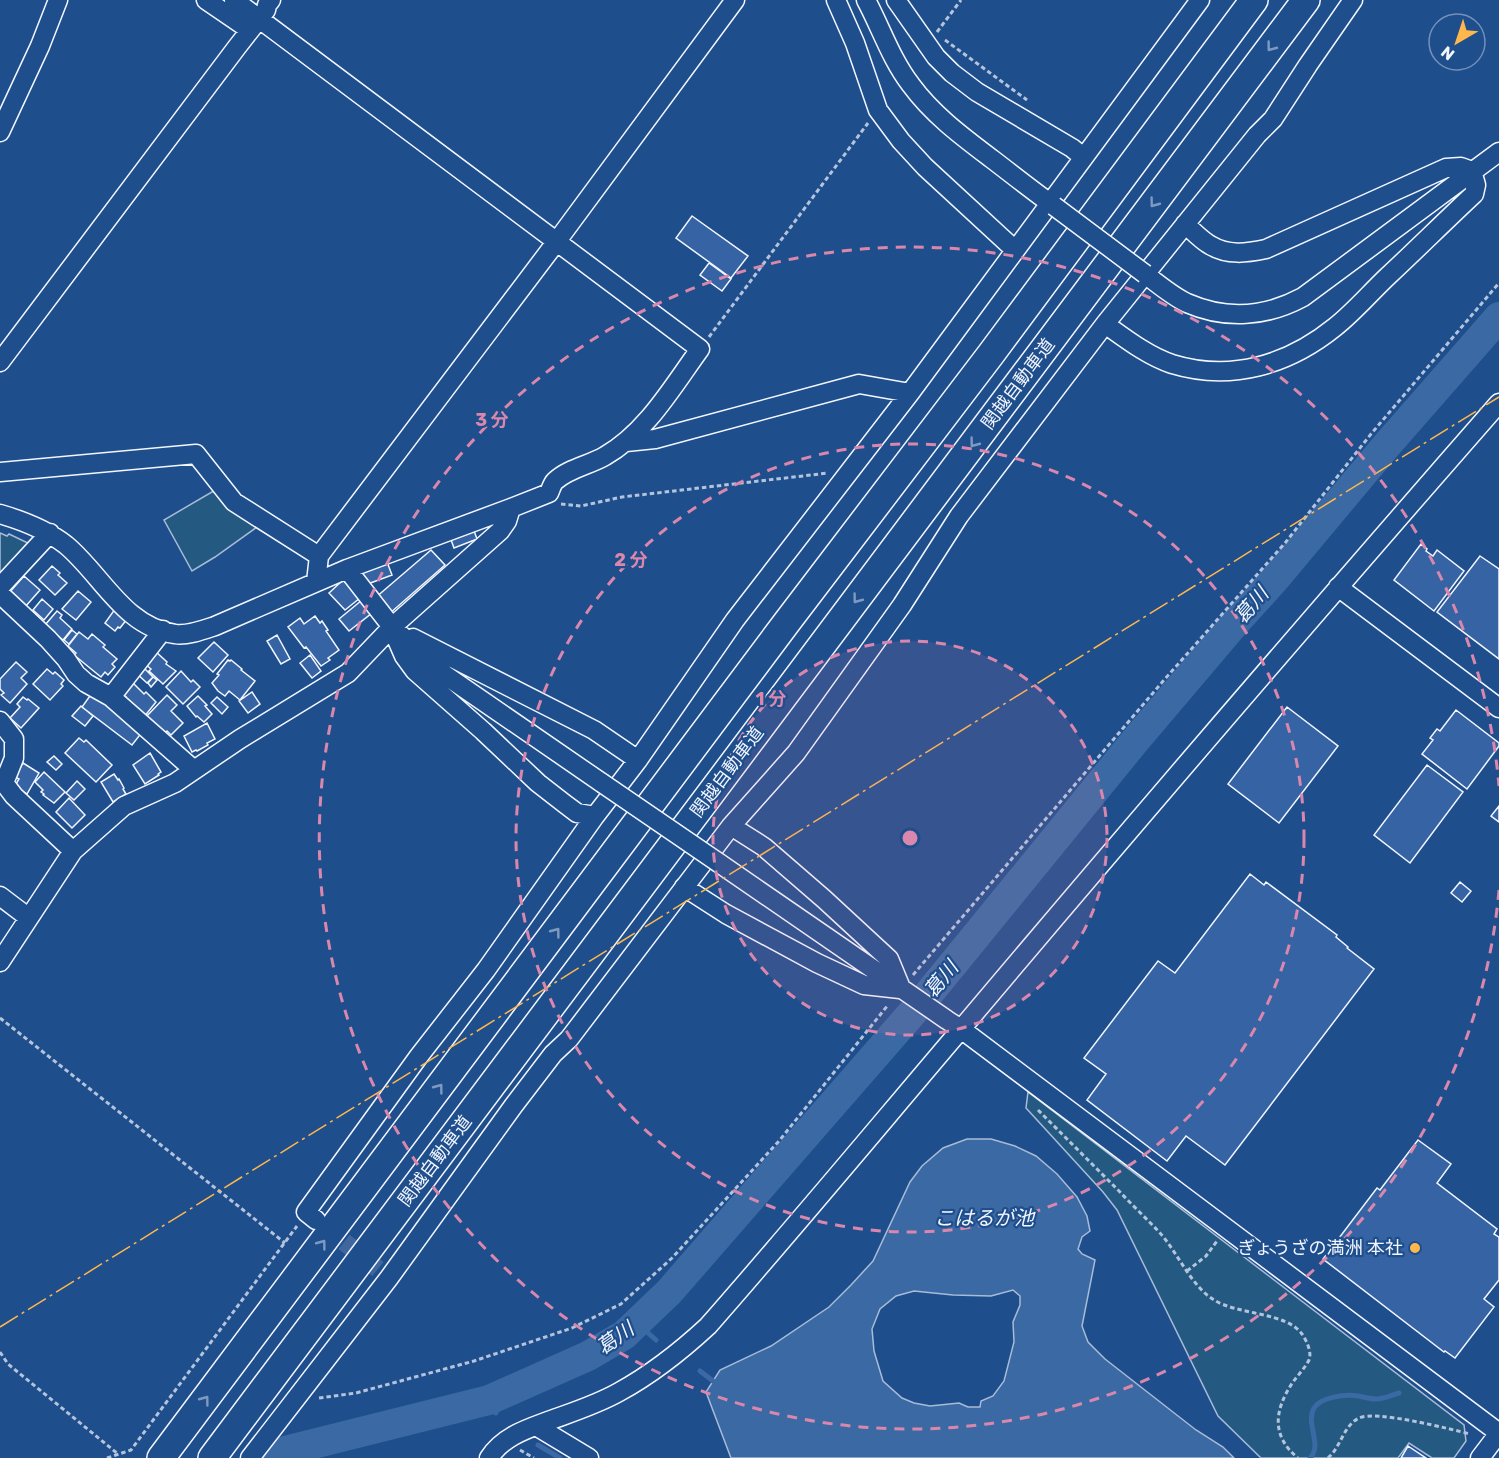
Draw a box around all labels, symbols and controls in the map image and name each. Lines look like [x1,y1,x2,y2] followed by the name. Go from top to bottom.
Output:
[1427,12,1487,72] north arrow
[1267,40,1278,51] one-way arrow
[1437,42,1458,64] text: N
[1150,196,1161,207] one-way arrow
[977,334,1059,434] street label: 関越自動車道
[475,409,509,431] text: 3 分
[970,436,981,447] one-way arrow
[614,549,648,571] text: 2 分
[1229,581,1274,628] water label: 葛川
[853,592,864,603] one-way arrow
[756,688,786,710] text: 1 分
[686,722,768,822] street label: 関越自動車道
[900,828,920,848] centre of rings
[548,928,559,939] one-way arrow
[919,954,964,1002] water label: 葛川
[431,1084,442,1095] one-way arrow
[394,1111,476,1211] street label: 関越自動車道
[934,1206,1036,1230] water label: こはるが池
[1237,1237,1403,1259] place label: ぎょうざの満洲 本社
[314,1240,325,1251] one-way arrow
[1408,1241,1422,1255] marker: ぎょうざの満洲 本社
[592,1316,640,1359] water label: 葛川
[197,1396,208,1407] one-way arrow

